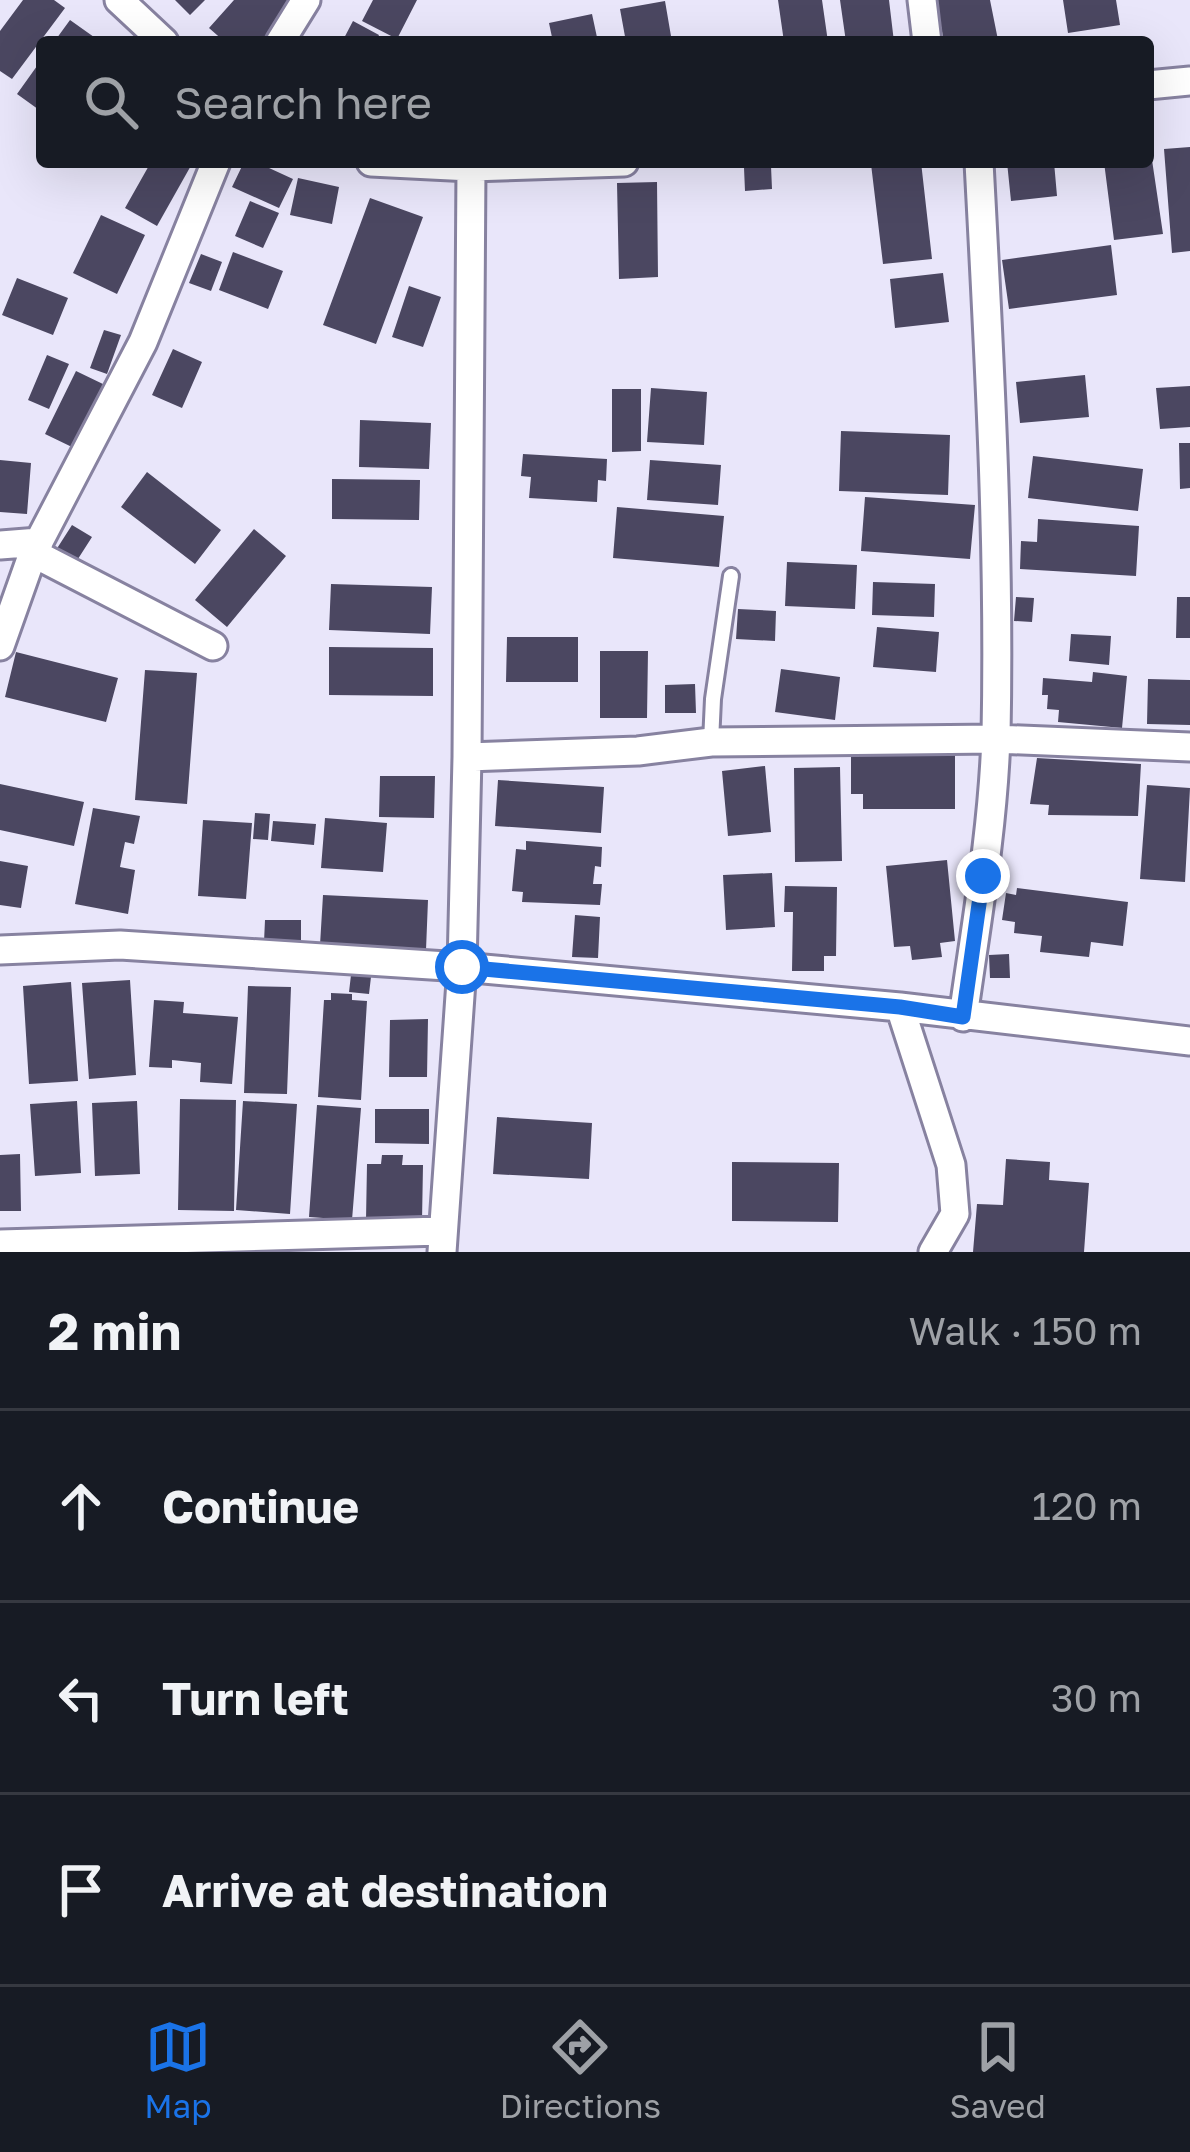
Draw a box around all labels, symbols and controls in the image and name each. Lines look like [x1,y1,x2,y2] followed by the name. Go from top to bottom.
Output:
[36,36,1154,168] search box
[78,69,144,135] icon: search
[174,75,432,129] text: Search here
[956,849,1010,903] route end
[435,940,489,994] route start
[48,1300,181,1361] text: 2 min
[908,1307,1142,1354] text: Walk · 150 m
[48,1473,114,1539] icon: ahead
[162,1479,359,1533] text: Continue
[1032,1482,1142,1529] text: 120 m
[48,1665,114,1731] icon: left
[162,1671,349,1725] text: Turn left
[1051,1674,1142,1721] text: 30 m
[48,1857,114,1923] icon: arrive
[162,1863,608,1917] text: Arrive at destination
[144,2014,212,2125] tab: Map
[500,2014,661,2125] tab: Directions
[949,2014,1046,2125] tab: Saved

